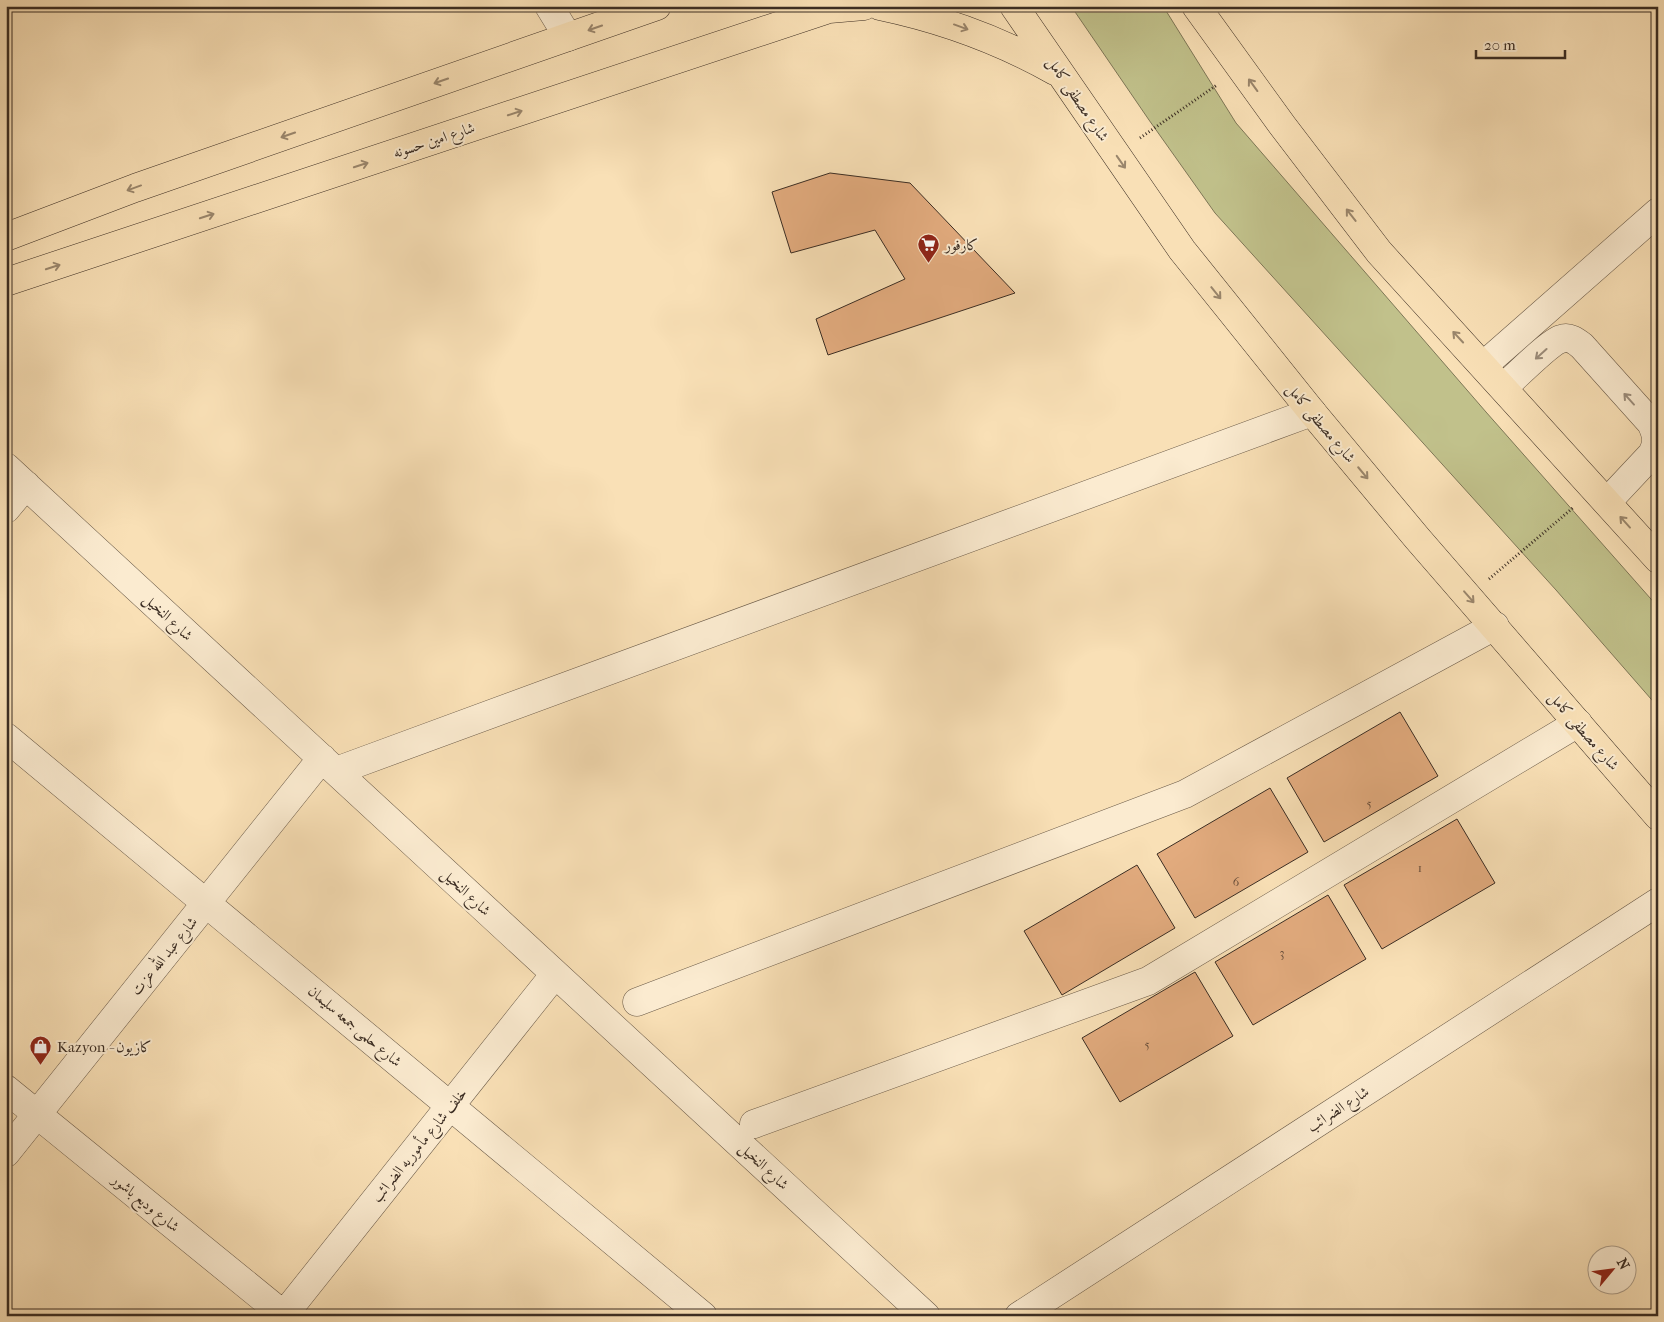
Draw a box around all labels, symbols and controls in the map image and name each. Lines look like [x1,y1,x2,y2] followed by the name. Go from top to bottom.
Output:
[952,23,968,32] one-way arrow
[587,24,603,33] one-way arrow
[1476,28,1565,60] scale bar
[1484,36,1516,54] text: 20 m
[1040,53,1113,147] street label: شارع مصطفى كامل
[433,77,449,87] one-way arrow
[1247,79,1258,92] one-way arrow
[507,108,523,118] one-way arrow
[391,118,478,166] street label: شارع امين حسونه
[280,131,296,140] one-way arrow
[1115,155,1126,169] one-way arrow
[353,159,369,169] one-way arrow
[127,184,143,193] one-way arrow
[1345,209,1356,222] one-way arrow
[198,211,214,220] one-way arrow
[917,233,941,264] supermarket icon: كارفور
[943,236,978,254] place label: كارفور
[44,262,60,271] one-way arrow
[1211,286,1222,299] one-way arrow
[1452,330,1464,343] one-way arrow
[1535,348,1548,360] one-way arrow
[1280,380,1359,469] street label: شارع مصطفى كامل
[1623,392,1635,405] one-way arrow
[1358,467,1369,480] one-way arrow
[1620,516,1631,529] one-way arrow
[137,590,197,647] street label: شارع النخيل
[1463,590,1475,603] one-way arrow
[1542,688,1623,777] street label: شارع مصطفى كامل
[1366,797,1372,811] house number: 5
[1418,861,1422,875] house number: 1
[435,865,495,922] street label: شارع النخيل
[1233,875,1240,889] house number: 6
[124,911,204,1001] street label: شارع عبد الله عزت
[1280,946,1285,960] house number: 3
[302,982,406,1074] street label: شارع حلمى جمعه سليمان
[29,1035,53,1066] shop icon: Kazyon - كازيون
[57,1038,152,1056] place label: Kazyon - كازيون
[1144,1038,1150,1052] house number: 5
[1304,1082,1375,1139] street label: شارع الضرائب
[366,1083,474,1208] street label: خلف شارع مأموريه الضرائب
[733,1139,793,1196] street label: شارع النخيل
[104,1169,183,1240] street label: شارع وديع باشور
[1586,1244,1636,1294] north arrow
[1613,1255,1633,1273] text: N

